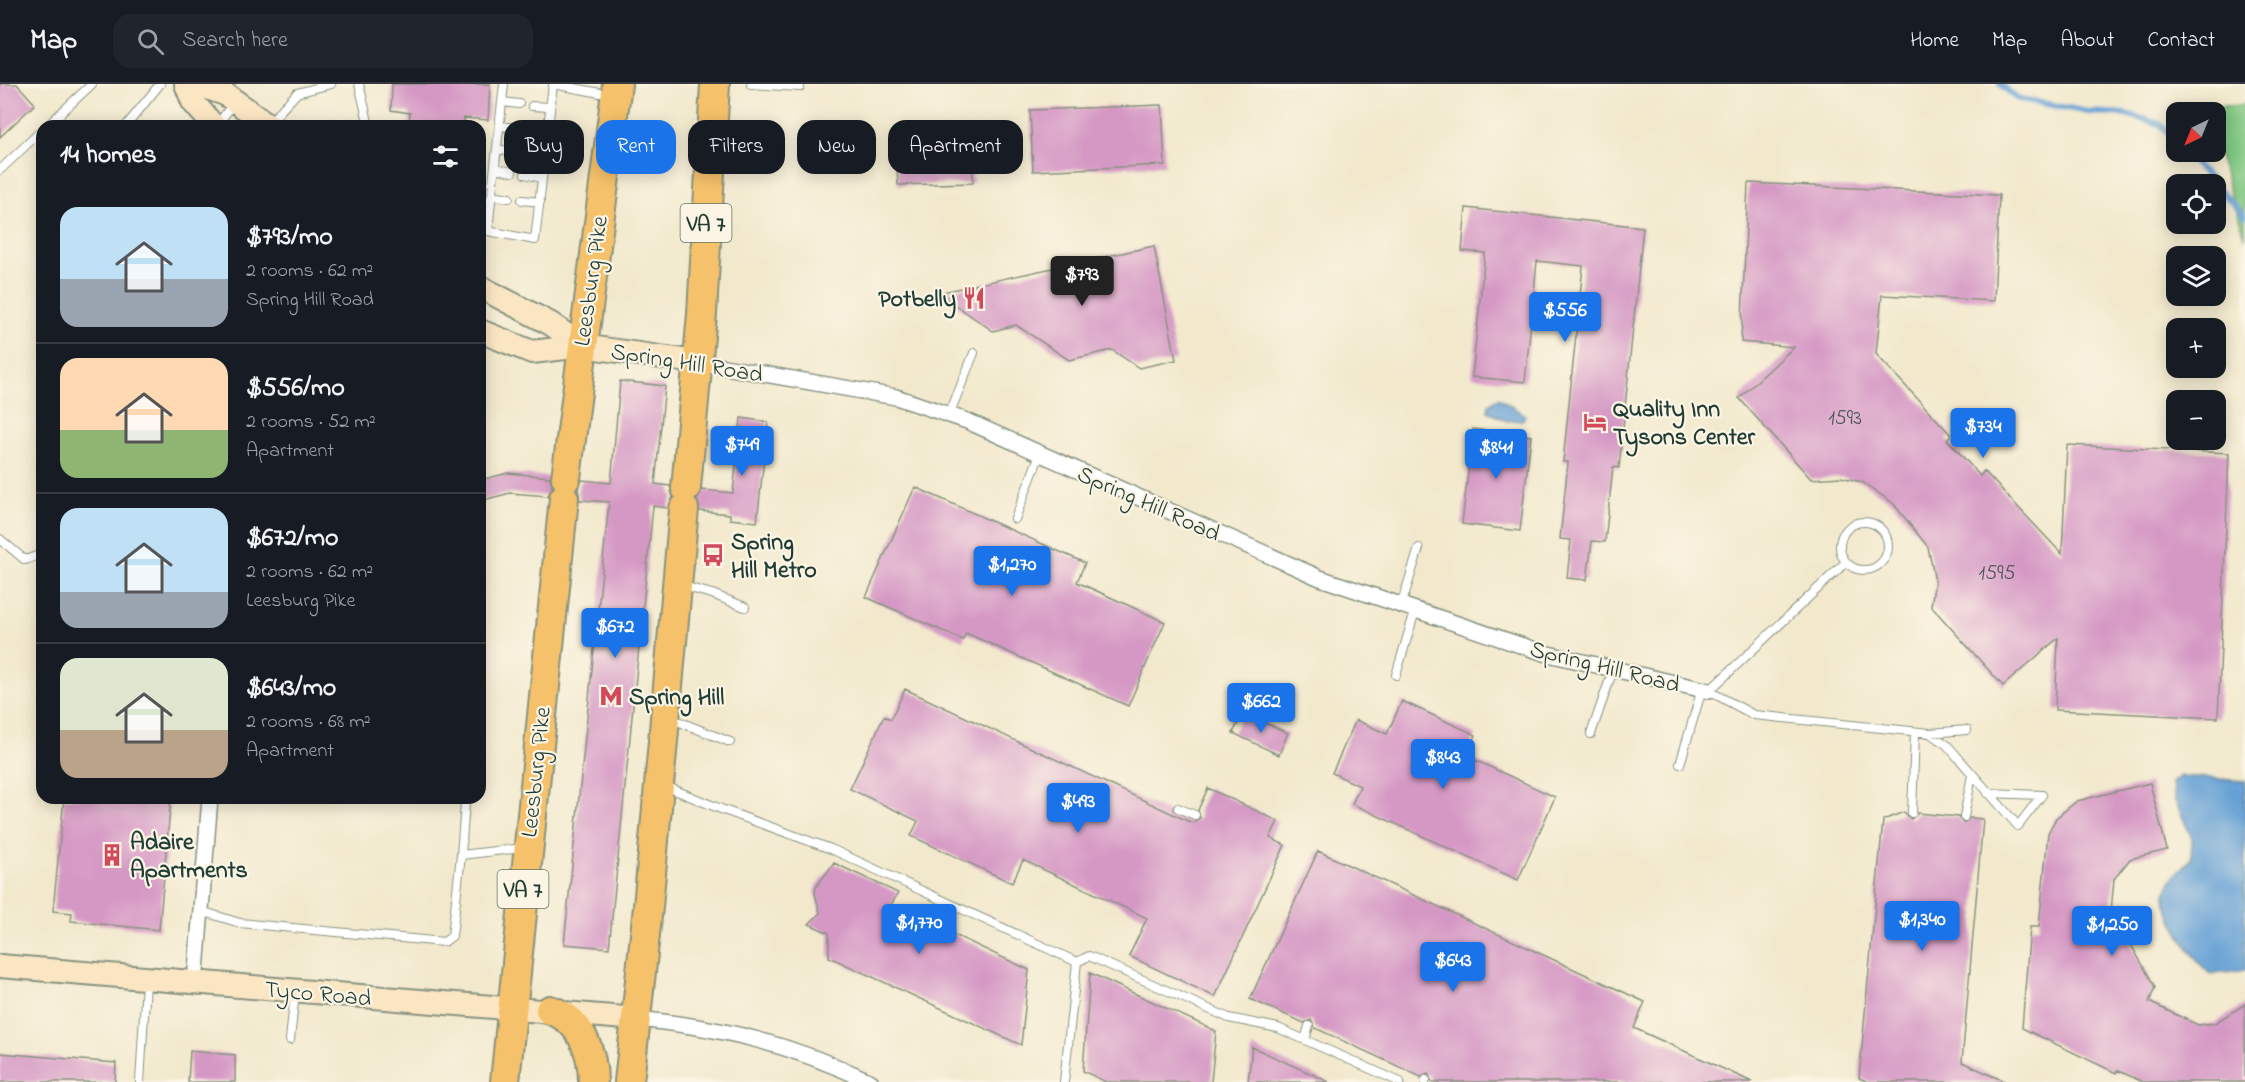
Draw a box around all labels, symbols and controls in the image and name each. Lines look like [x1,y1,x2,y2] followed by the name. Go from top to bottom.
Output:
[113,14,533,68] search box
[30,21,77,62] text: Map
[134,25,167,58] icon: search
[182,25,288,57] text: Search here
[1910,26,1959,56] text: Home
[1992,26,2027,56] text: Map
[2060,26,2114,56] text: About
[2147,26,2215,56] text: Contact
[2166,102,2226,162] north arrow
[2166,102,2226,450] map controls
[504,120,584,174] chip: Buy
[596,120,676,174] chip: Rent
[688,120,785,174] chip: Filters
[797,120,876,174] chip: New
[888,120,1023,174] chip: Apartment
[60,137,156,175] text: 14 homes
[429,140,462,173] icon: filters
[2166,174,2226,234] button: locate
[680,204,732,242] road number: VA 7
[566,214,619,349] street label: Leesburg Pike
[246,219,333,257] text: $793/mo
[108,231,180,303] icon: home
[2166,246,2226,306] button: layers
[1046,256,1118,307] pin: $793
[246,257,373,286] text: 2 rooms · 62 m²
[1065,261,1099,290] text: $793
[878,283,956,319] place label: Potbelly
[961,285,987,311] restaurant icon: Potbelly
[246,286,374,315] text: Spring Hill Road
[1529,292,1601,343] pin: $556
[1543,297,1587,326] text: $556
[2166,318,2226,378] button: +
[608,335,766,394] street label: Spring Hill Road
[246,370,345,408] text: $556/mo
[108,382,180,454] icon: home
[2166,390,2226,450] button: −
[1613,393,1755,457] place label: Quality Inn Tysons Center
[1828,404,1862,434] house number: 1593
[246,408,376,437] text: 2 rooms · 52 m²
[1947,408,2019,459] pin: $734
[1582,409,1608,435] hotel icon: Quality Inn Tysons Center
[1965,413,2001,442] text: $734
[706,426,778,477] pin: $749
[1460,429,1532,480] pin: $841
[725,431,759,460] text: $749
[1479,434,1513,463] text: $841
[246,437,334,466] text: Apartment
[1071,458,1226,553] street label: Spring Hill Road
[246,520,339,558] text: $672/mo
[731,526,817,589] place label: Spring Hill Metro
[108,532,180,604] icon: home
[700,542,726,568] bus stop icon: Spring Hill Metro
[963,546,1061,597] pin: $1,270
[988,551,1036,580] text: $1,270
[246,558,373,587] text: 2 rooms · 62 m²
[1978,559,2016,589] house number: 1595
[246,587,355,616] text: Leesburg Pike
[579,608,651,659] pin: $672
[595,613,635,642] text: $672
[1526,633,1684,704] street label: Spring Hill Road
[246,670,336,708] text: $643/mo
[629,681,724,717] place label: Spring Hill
[108,682,180,754] icon: home
[598,683,624,709] metro station icon: Spring Hill
[1225,683,1297,734] pin: $662
[1241,688,1281,717] text: $662
[513,705,562,839] street label: Leesburg Pike
[246,708,371,737] text: 2 rooms · 68 m²
[246,737,334,766] text: Apartment
[1407,739,1479,790] pin: $843
[1425,744,1461,773] text: $843
[1042,783,1114,834] pin: $493
[1061,788,1095,817] text: $493
[130,826,248,889] place label: Adaire Apartments
[99,842,125,868] building icon: Adaire Apartments
[498,870,548,908] road number: VA 7
[1873,901,1971,952] pin: $1,340
[870,904,968,955] pin: $1,770
[1898,906,1946,935] text: $1,340
[2063,906,2161,957] pin: $1,250
[895,909,943,938] text: $1,770
[2086,911,2138,940] text: $1,250
[1417,942,1489,993] pin: $643
[1434,947,1472,976] text: $643
[263,973,373,1019] street label: Tyco Road

